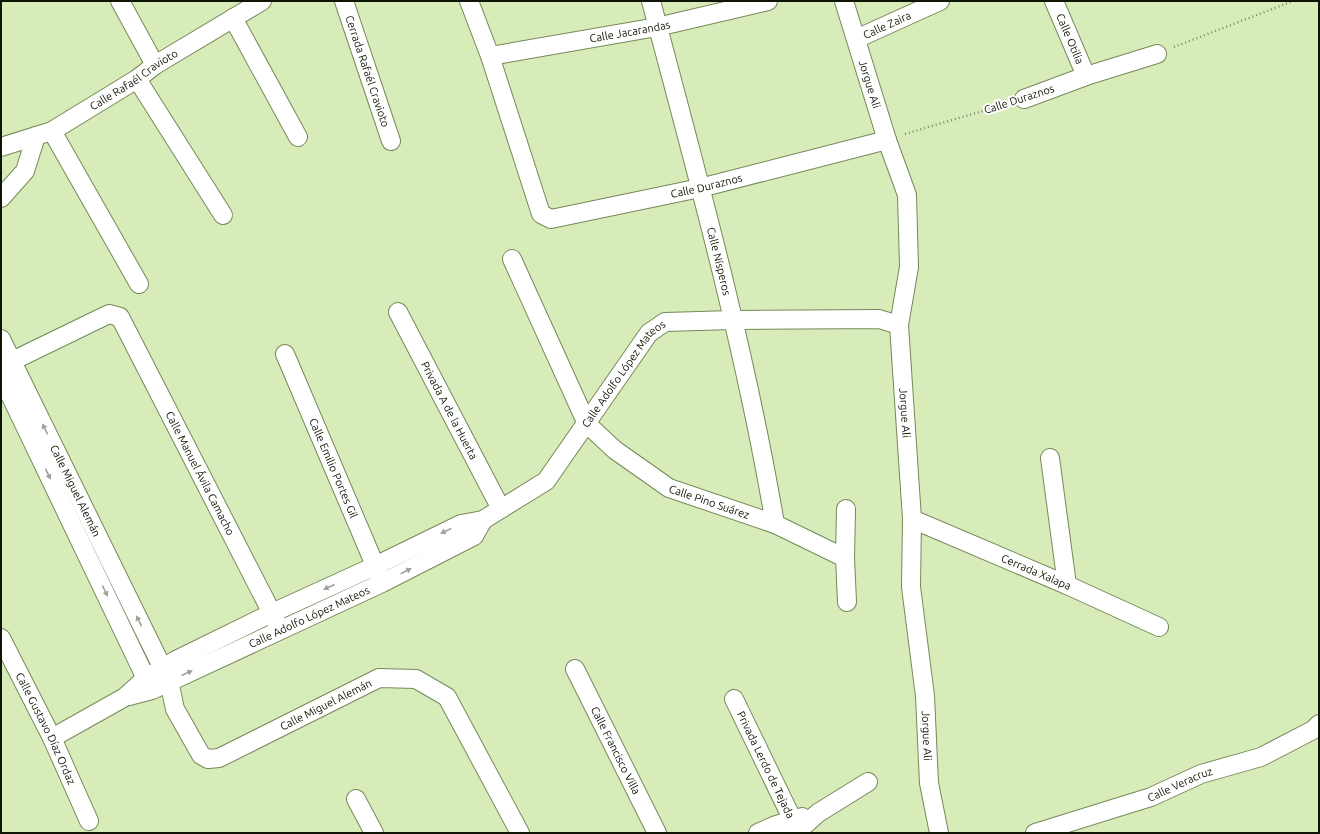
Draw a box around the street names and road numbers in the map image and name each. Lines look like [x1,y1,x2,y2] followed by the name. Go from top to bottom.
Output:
[861,9,913,41] street label: Calle Zaira
[1054,12,1086,66] street label: Calle Otilia
[343,14,392,129] street label: Cerrada Rafaél Cravioto
[589,18,672,45] street label: Calle Jacarandas
[88,47,180,112] street label: Calle Rafaél Cravioto
[857,58,883,110] street label: Jorgue Ali
[982,82,1056,116] street label: Calle Duraznos
[670,171,744,200] street label: Calle Duraznos
[705,226,733,297] street label: Calle Nísperos
[579,318,668,430] street label: Calle Adolfo López Mateos
[419,359,480,461] street label: Privada A de la Huerta
[897,388,913,438] street label: Jorgue Ali
[163,409,237,537] street label: Calle Manuel Ávila Camacho
[307,416,360,520] street label: Calle Emilio Portes Gil
[48,443,103,539] street label: Calle Miguel Alemán
[667,482,751,521] street label: Calle Pino Suárez
[1000,552,1073,592] street label: Cerrada Xalapa
[247,584,372,650] street label: Calle Adolfo López Mateos
[14,670,78,786] street label: Calle Gustavo Díaz Ordaz
[278,677,374,733] street label: Calle Miguel Alemán
[589,704,643,796] street label: Calle Francisco Villa
[735,709,797,820] street label: Privada Lerdo de Tejada
[920,710,934,761] street label: Jorgue Ali
[1146,765,1214,804] street label: Calle Veracruz

